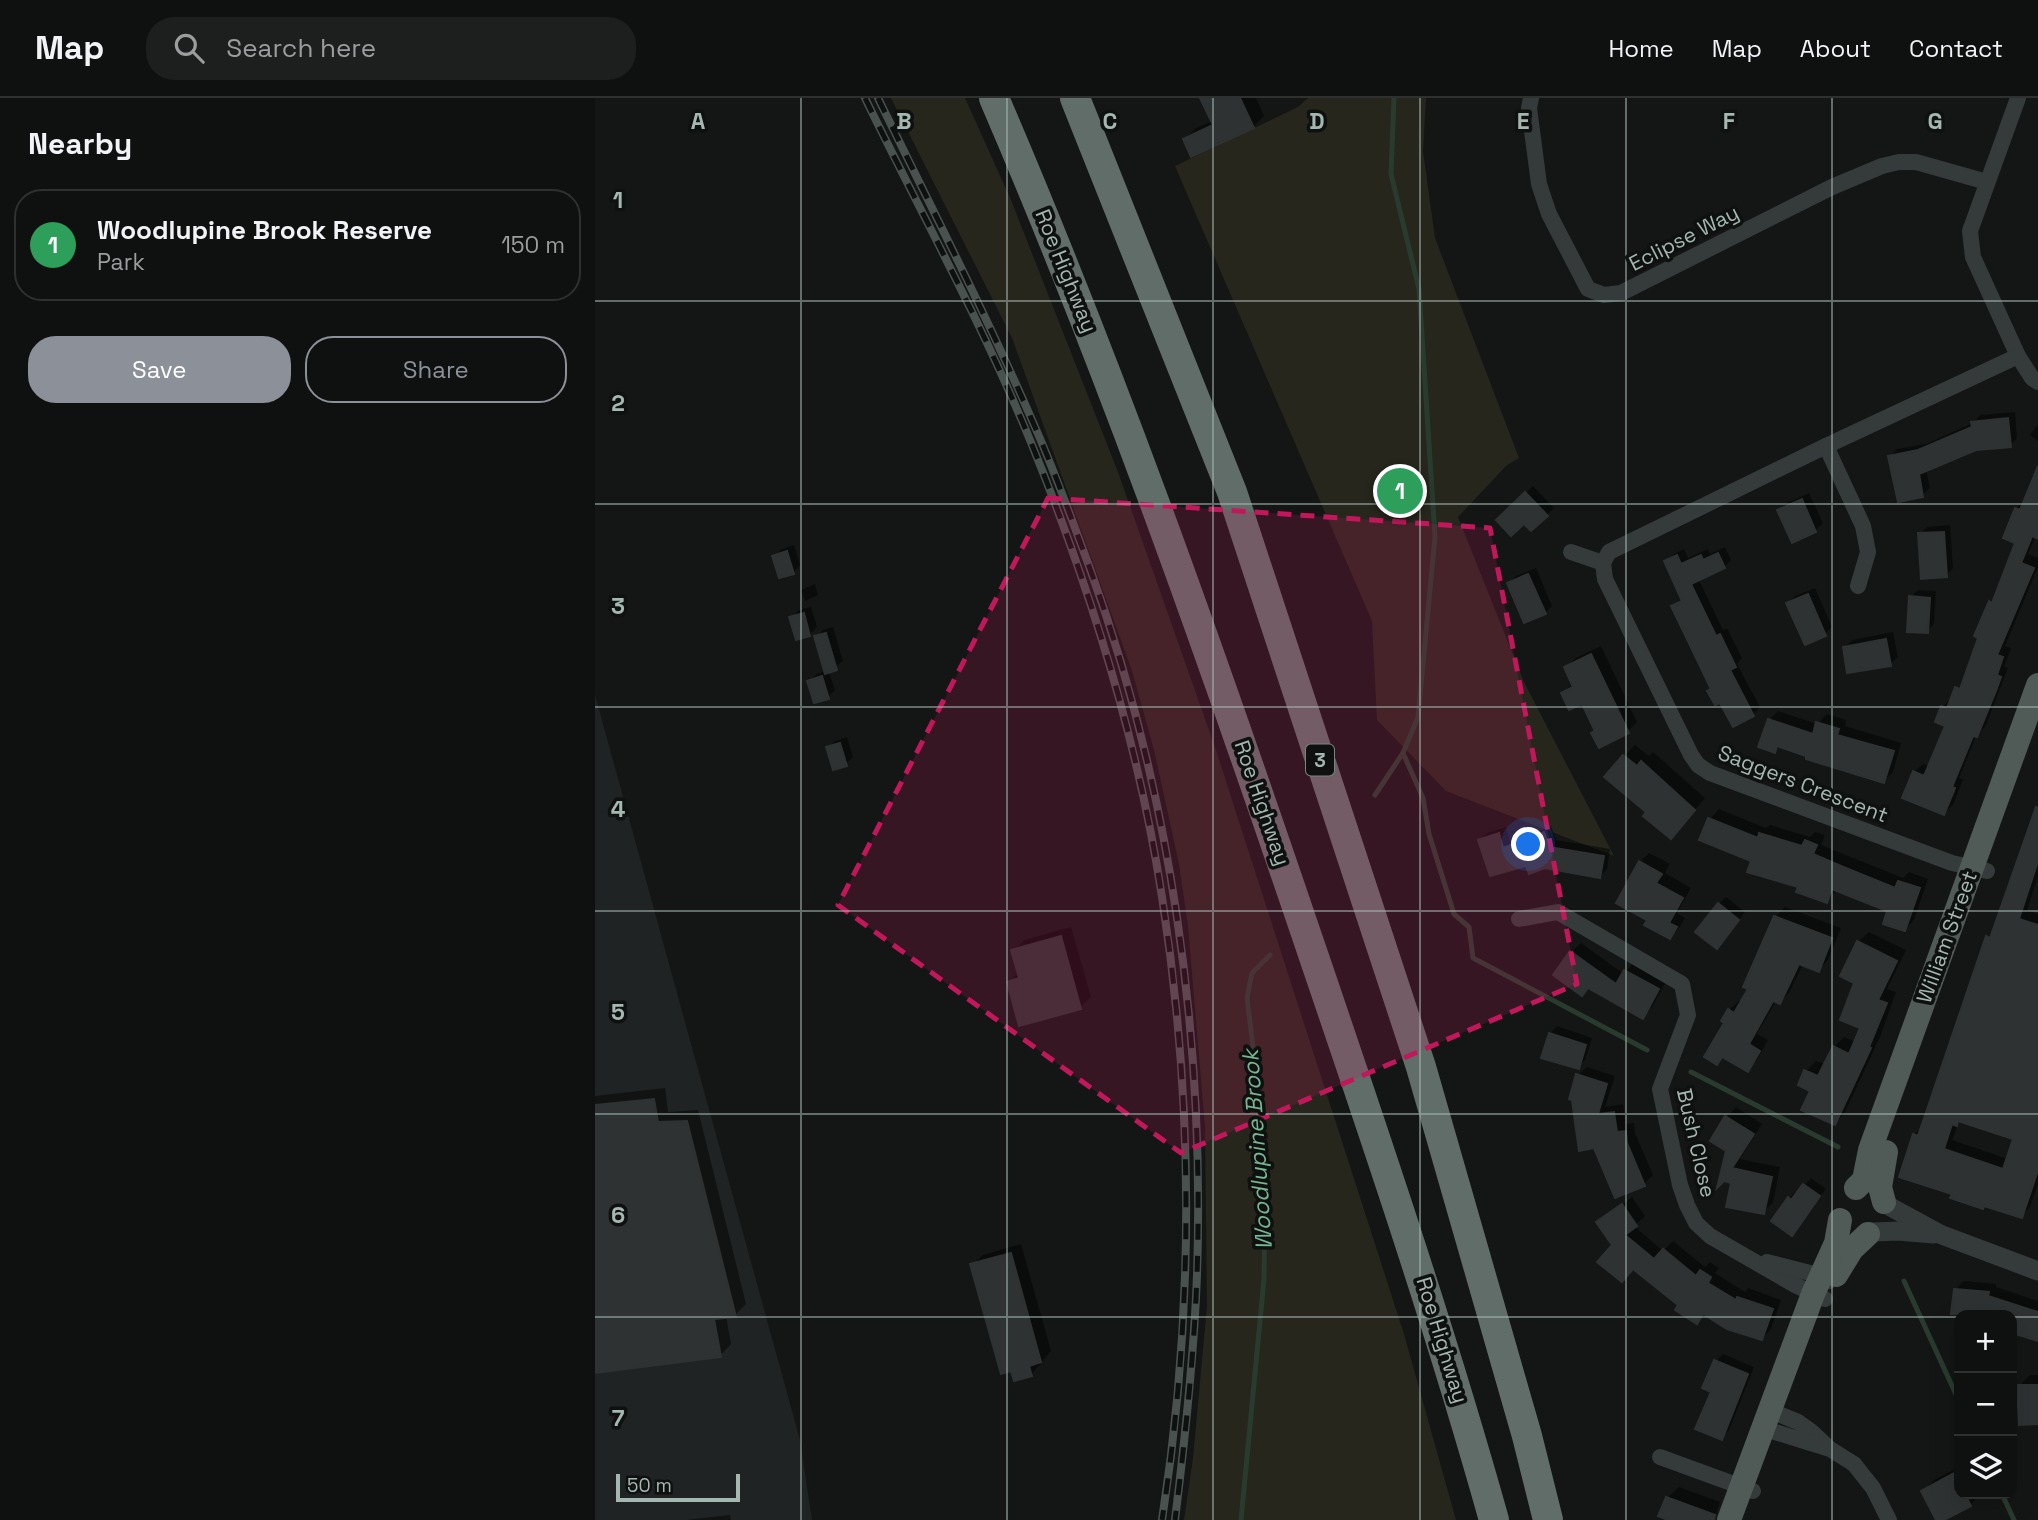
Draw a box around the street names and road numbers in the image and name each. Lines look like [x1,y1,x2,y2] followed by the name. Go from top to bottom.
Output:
[1624,198,1743,277] street label: Eclipse Way
[1029,205,1103,336] street label: Roe Highway
[1228,737,1296,869] street label: Roe Highway
[1714,739,1892,828] street label: Saggers Crescent
[1306,744,1334,776] road number: 3
[1910,867,1983,1007] street label: William Street
[1671,1086,1722,1200] street label: Bush Close
[1410,1273,1474,1406] street label: Roe Highway

